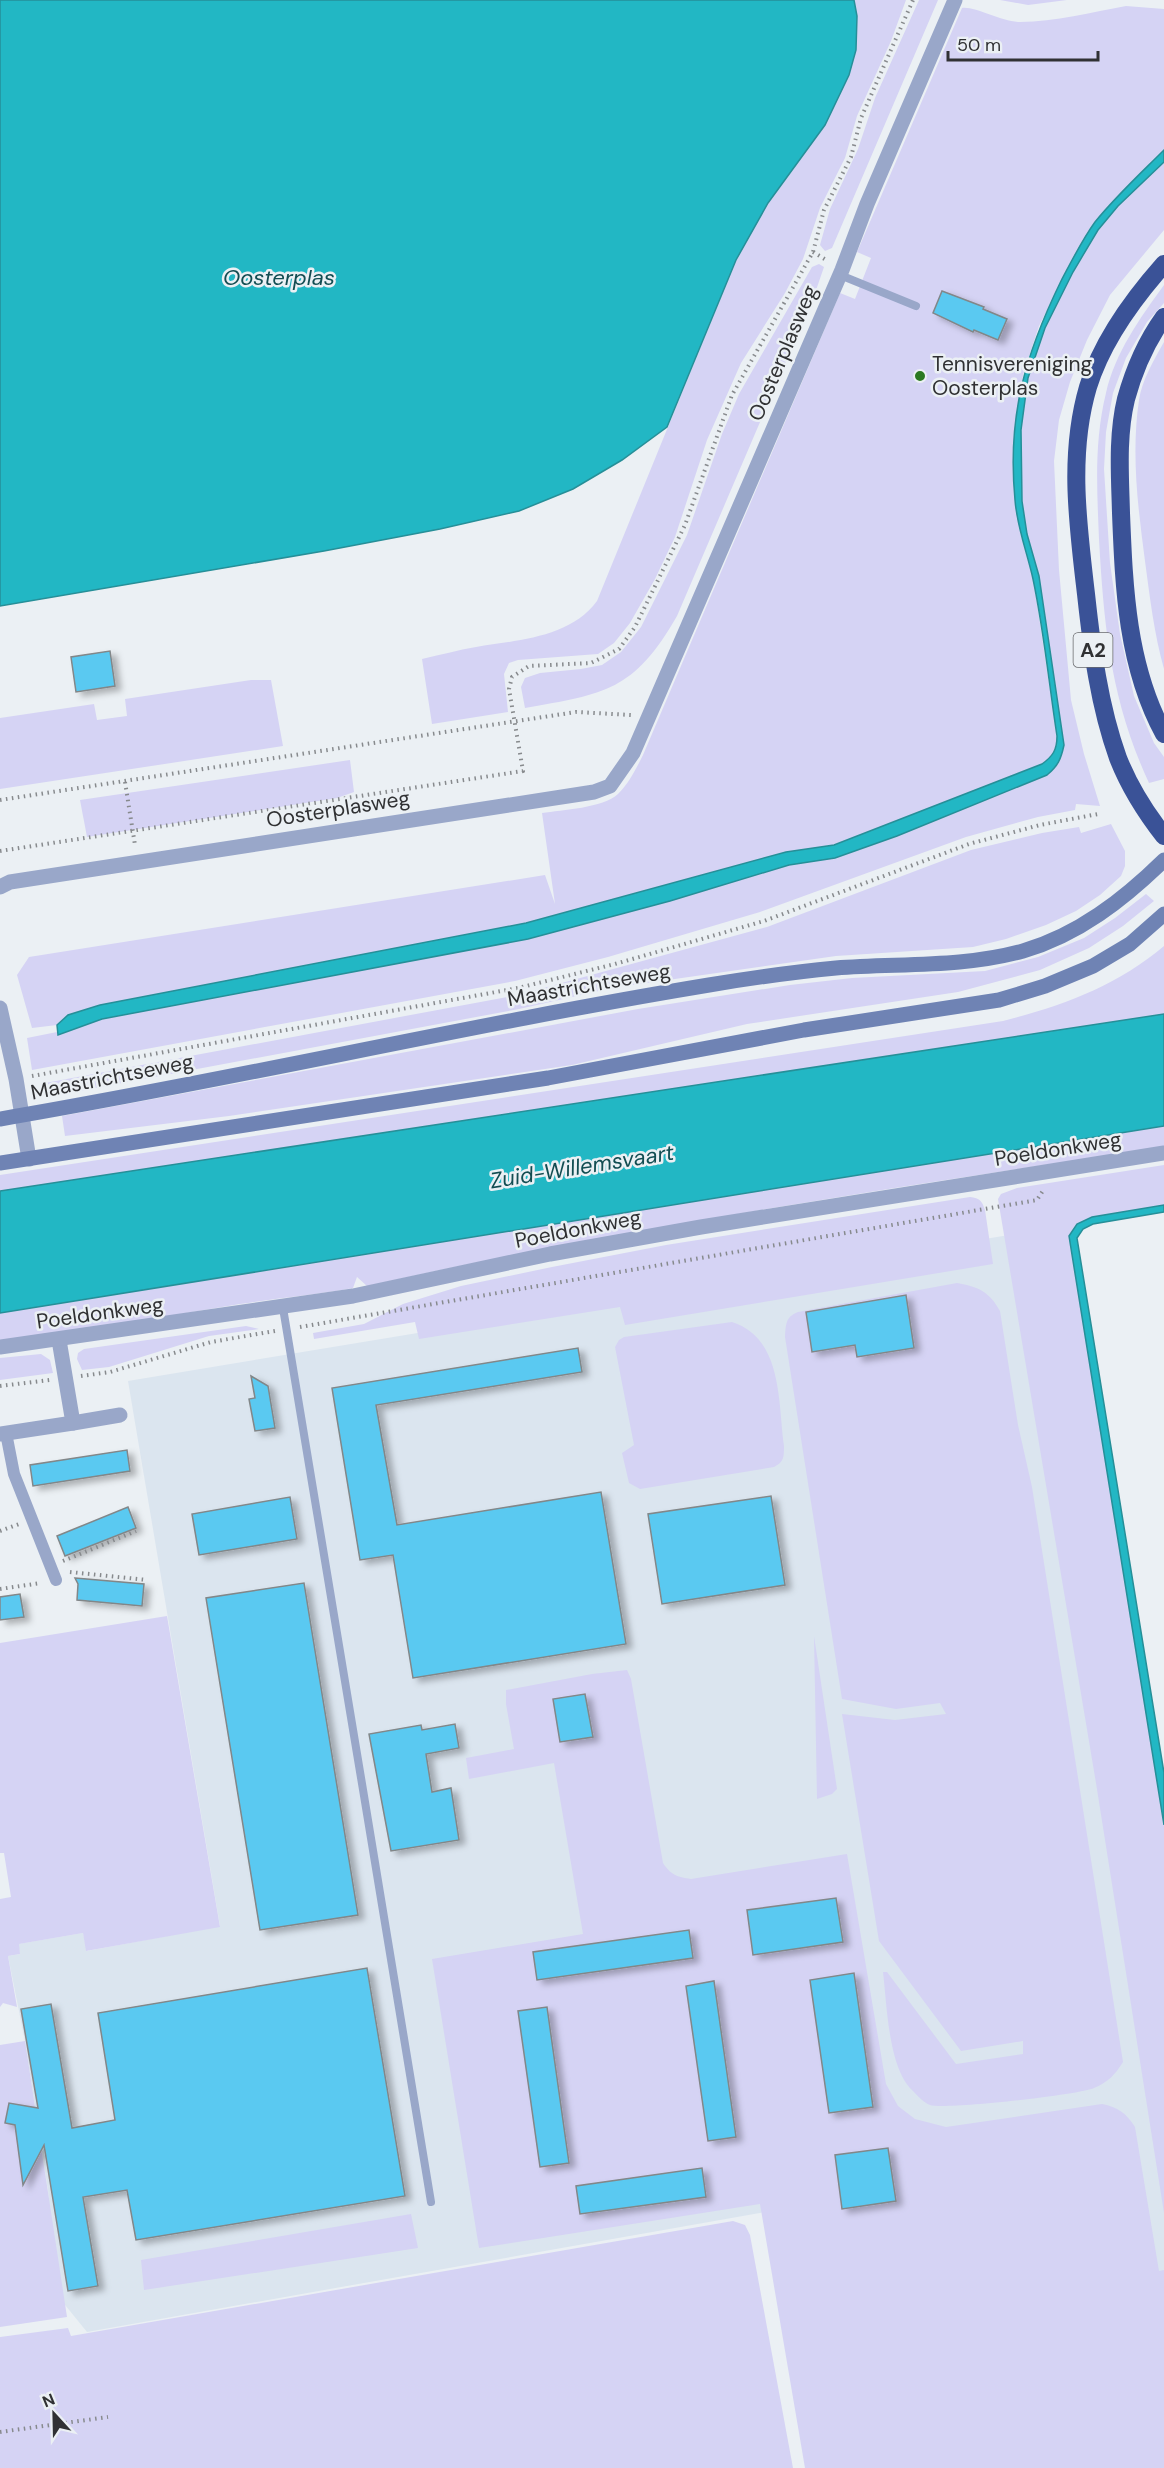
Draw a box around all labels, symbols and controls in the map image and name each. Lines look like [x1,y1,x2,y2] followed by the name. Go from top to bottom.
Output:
[948,24,1098,62] scale bar
[957,33,1001,57] text: 50 m
[223,263,335,292] water label: Oosterplas
[742,281,824,425] street label: Oosterplasweg
[932,350,1093,402] place label: Tennisvereniging Oosterplas
[913,369,927,383] marker: Tennisvereniging Oosterplas
[1074,633,1112,667] road number: A2
[264,784,412,834] street label: Oosterplasweg
[505,957,673,1013] street label: Maastrichtseweg
[28,1047,196,1107] street label: Maastrichtseweg
[993,1125,1124,1173] street label: Poeldonkweg
[488,1138,677,1195] water label: Zuid-Willemsvaart
[512,1203,644,1255] street label: Poeldonkweg
[35,1290,166,1336] street label: Poeldonkweg
[24,2384,84,2444] north arrow
[39,2389,58,2412] text: N

